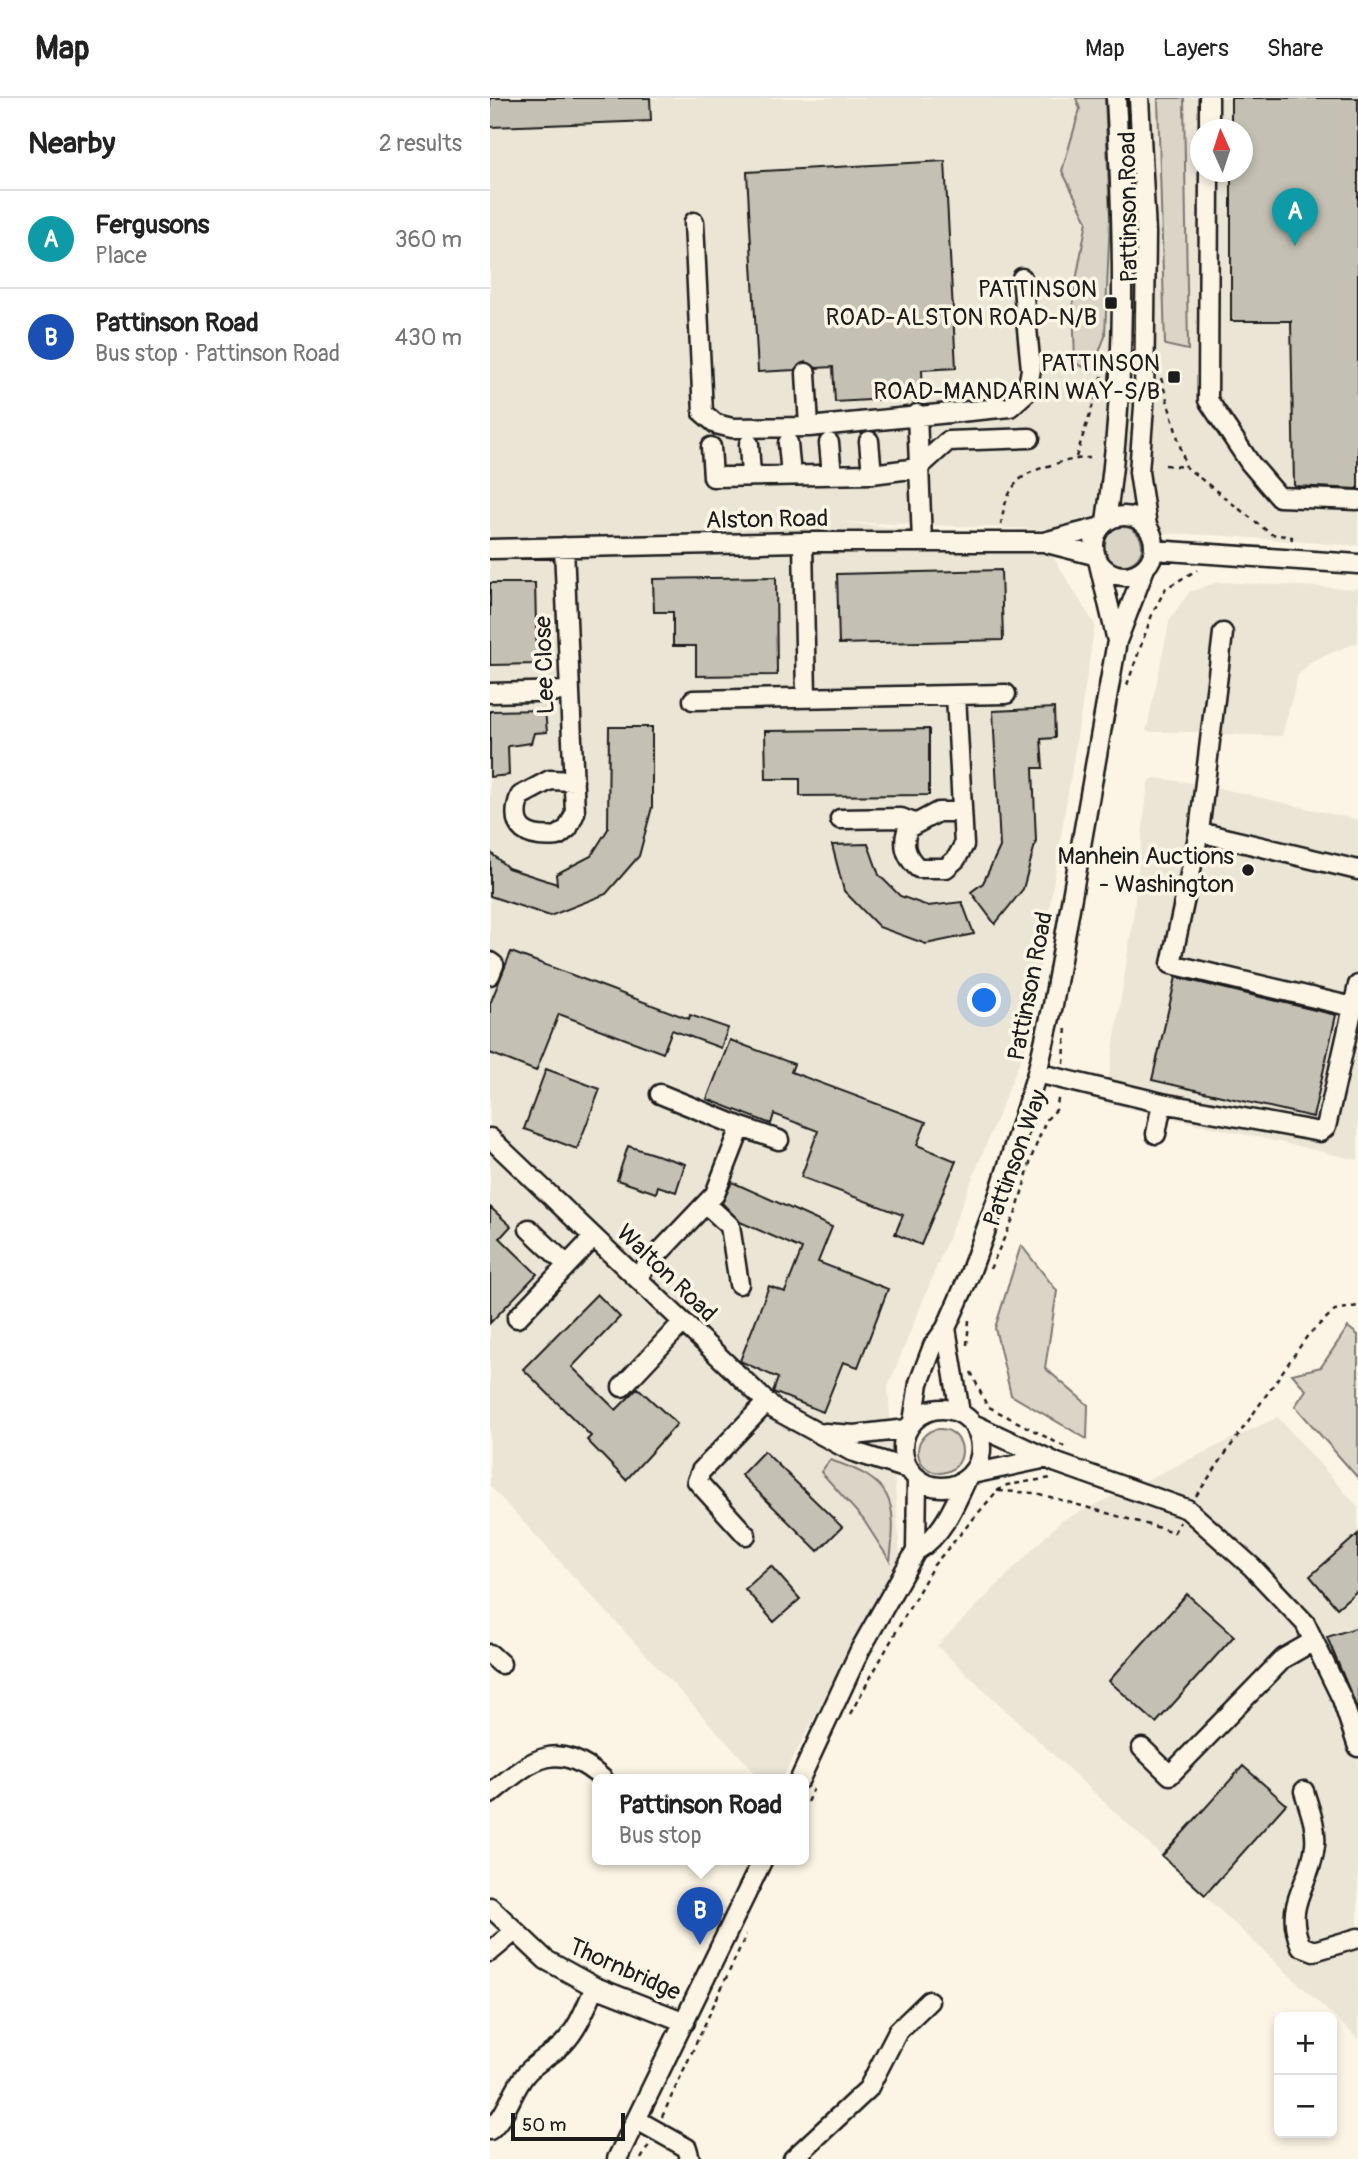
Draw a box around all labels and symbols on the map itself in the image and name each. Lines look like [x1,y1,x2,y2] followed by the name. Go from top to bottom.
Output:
[1190,119,1253,182] north arrow
[1113,131,1144,283] street label: Pattinson Road
[1272,188,1318,246] pin: A
[826,275,1097,332] place label: PATTINSON ROAD-ALSTON ROAD-N/B
[1103,295,1119,311] marker: PATTINSON ROAD-ALSTON ROAD-N/B
[873,349,1160,406] place label: PATTINSON ROAD-MANDARIN WAY-S/B
[1166,369,1182,385] marker: PATTINSON ROAD-MANDARIN WAY-S/B
[705,504,829,535] street label: Alston Road
[528,615,561,715] street label: Lee Close
[1057,842,1234,899] place label: Manhein Auctions - Washington
[1240,862,1256,878] marker: Manhein Auctions - Washington
[1002,909,1059,1063] street label: Pattinson Road
[967,983,1001,1017] your location
[977,1086,1054,1230] street label: Pattinson Way
[610,1218,723,1328] street label: Walton Road
[677,1887,723,1945] pin: B
[564,1932,686,2007] street label: Thornbridge
[511,2110,625,2142] scale bar

